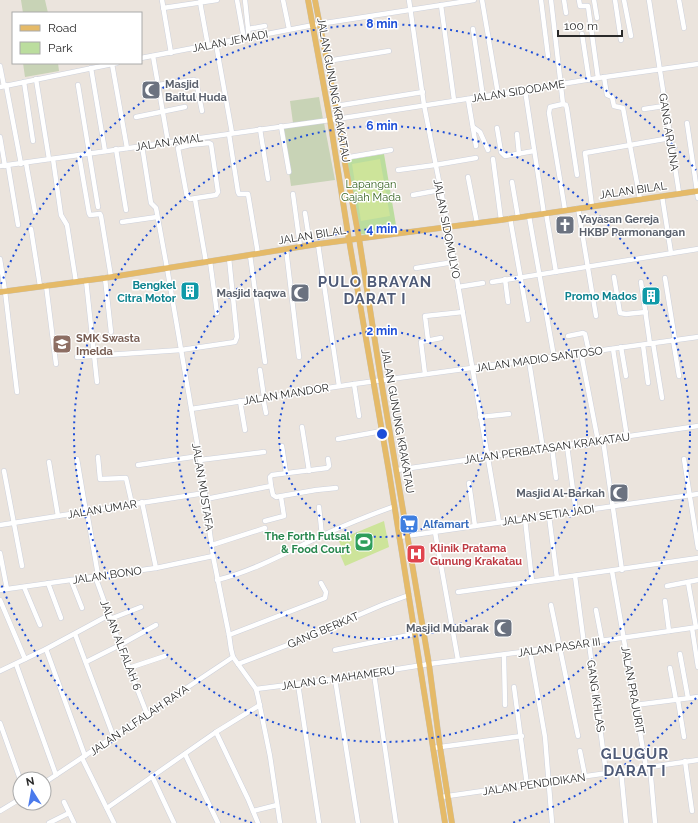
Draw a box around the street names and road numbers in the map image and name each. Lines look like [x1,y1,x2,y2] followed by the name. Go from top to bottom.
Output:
[314,17,353,163] street label: JALAN GUNUNG KRAKATAU
[191,28,269,55] street label: JALAN JEMADI
[470,78,566,105] street label: JALAN SIDODAME
[656,92,681,172] street label: GANG ARJUNA
[134,131,204,154] street label: JALAN AMAL
[430,178,463,280] street label: JALAN SIDOMULYO
[598,179,668,202] street label: JALAN BILAL
[277,224,347,247] street label: JALAN BILAL
[475,344,604,375] street label: JALAN MADIO SANTOSO
[378,348,417,494] street label: JALAN GUNUNG KRAKATAU
[242,381,330,408] street label: JALAN MANDOR
[463,430,631,467] street label: JALAN PERBATASAN KRAKATAU
[189,442,216,533] street label: JALAN MUSTAFA
[66,498,138,521] street label: JALAN UMAR
[501,503,595,528] street label: JALAN SETIA JADI
[71,564,143,587] street label: JALAN BONO
[97,598,144,693] street label: JALAN ALFALAH 6
[286,609,361,651] street label: GANG BERKAT
[517,635,601,660] street label: JALAN PASAR III
[618,645,647,735] street label: JALAN PRAJURIT
[584,659,607,733] street label: GANG IKHLAS
[280,664,396,693] street label: JALAN G. MAHAMERU
[87,682,192,758] street label: JALAN ALFALAH RAYA
[482,771,586,798] street label: JALAN PENDIDIKAN

